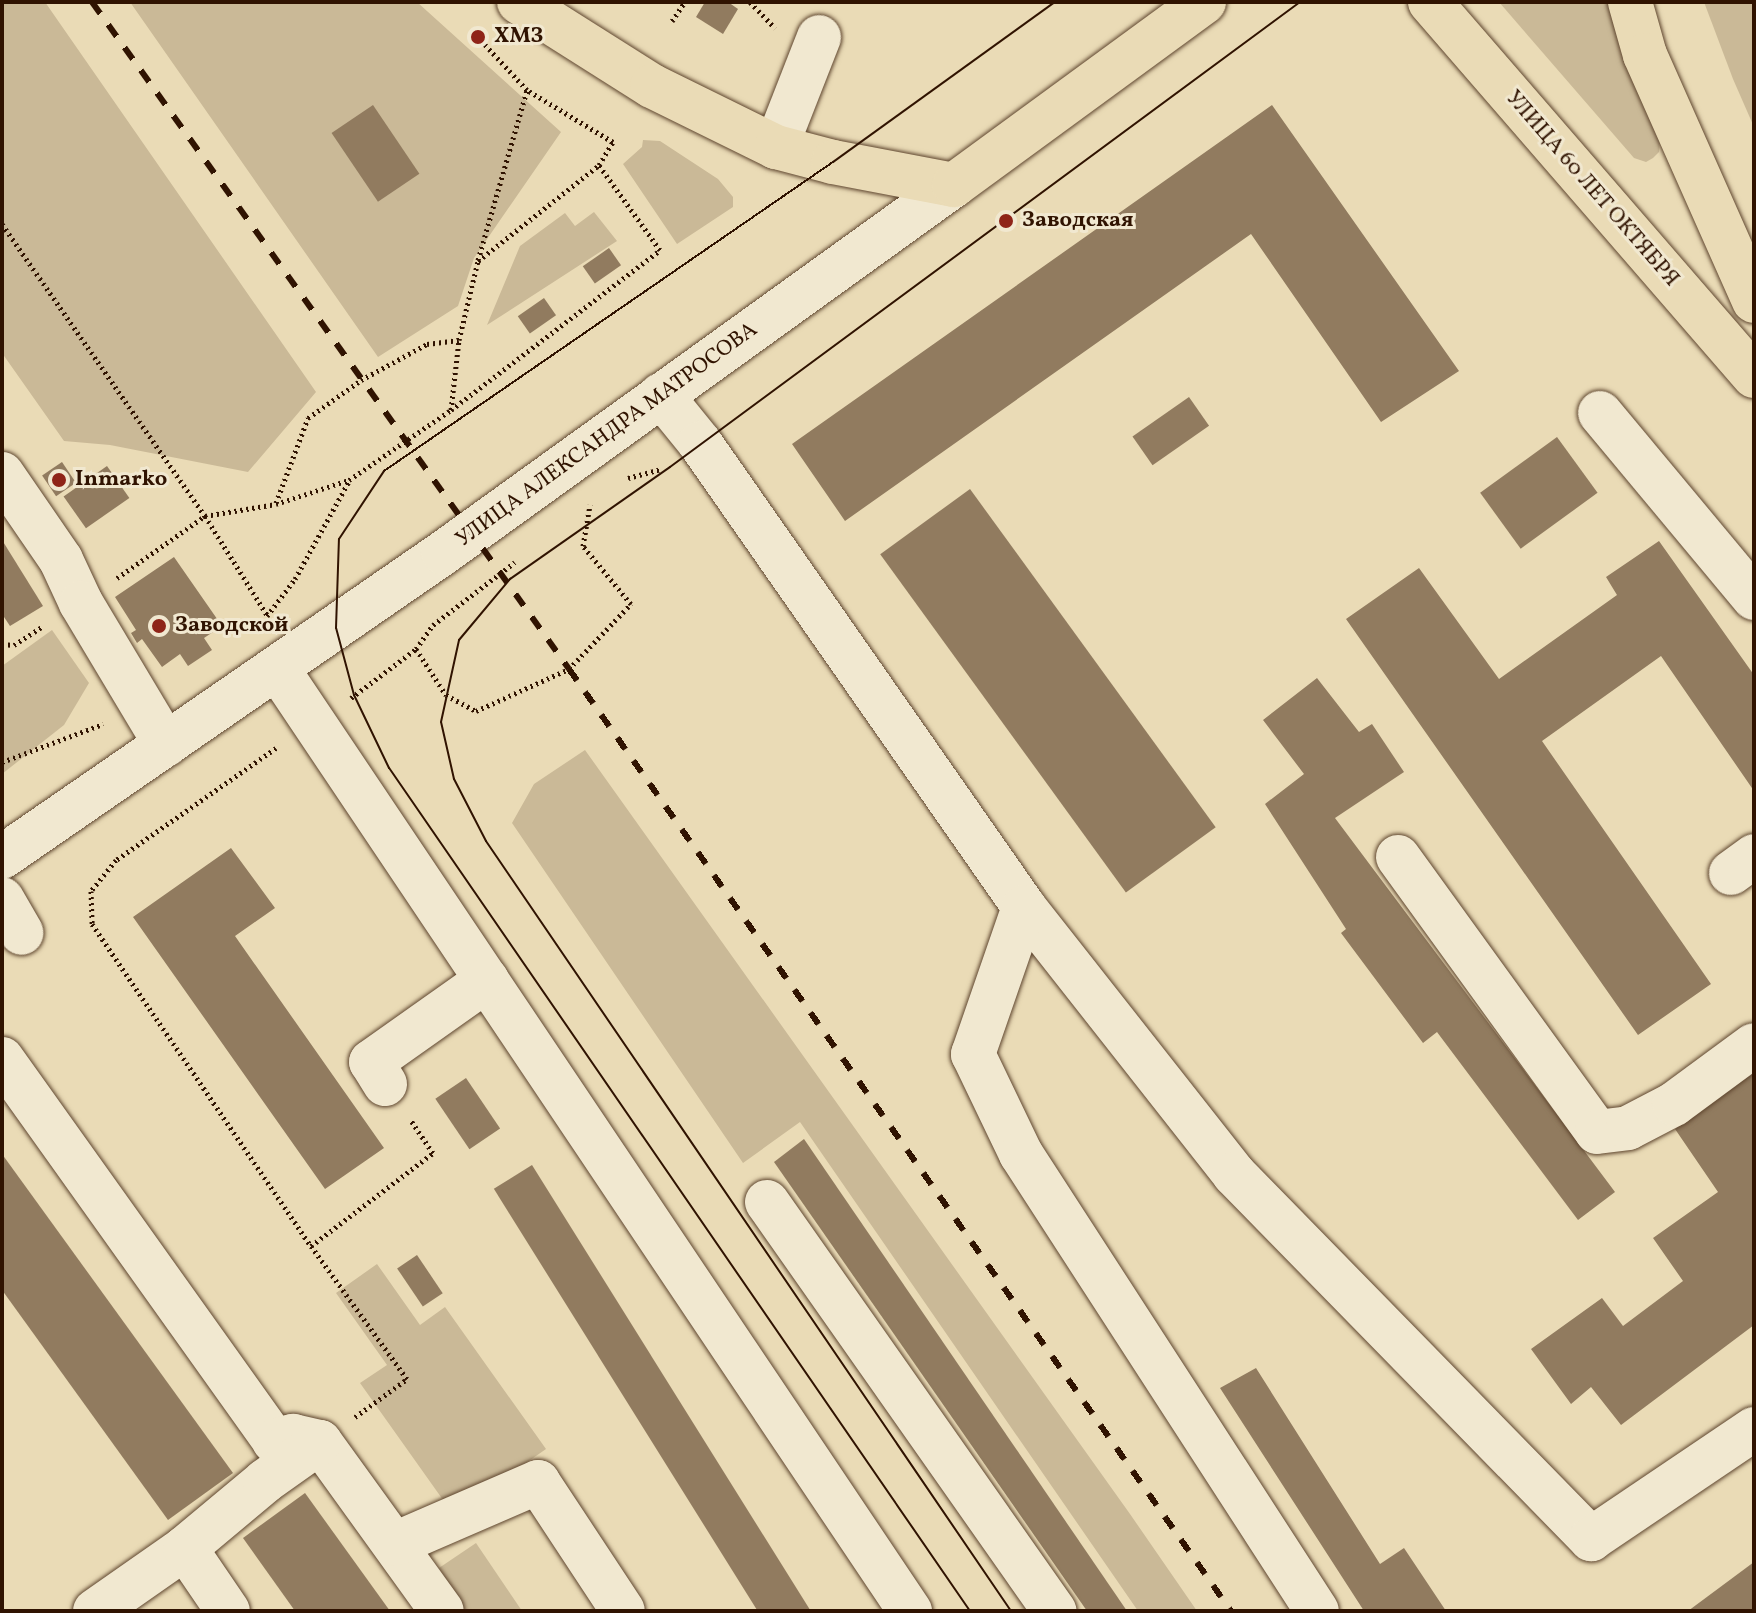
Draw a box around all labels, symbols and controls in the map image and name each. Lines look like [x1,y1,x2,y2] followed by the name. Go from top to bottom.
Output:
[494,24,543,50] place label: ХМЗ
[469,28,487,46] marker: ХМЗ
[1499,85,1685,293] street label: УЛИЦА 60 ЛЕТ ОКТЯБРЯ
[1022,208,1134,234] place label: Заводская
[997,212,1015,230] marker: Заводская
[451,317,763,553] street label: УЛИЦА АЛЕКСАНДРА МАТРОСОВА
[75,467,167,493] place label: Inmarko
[50,471,68,489] marker: Inmarko
[175,613,288,639] place label: Заводской
[150,617,168,635] marker: Заводской

